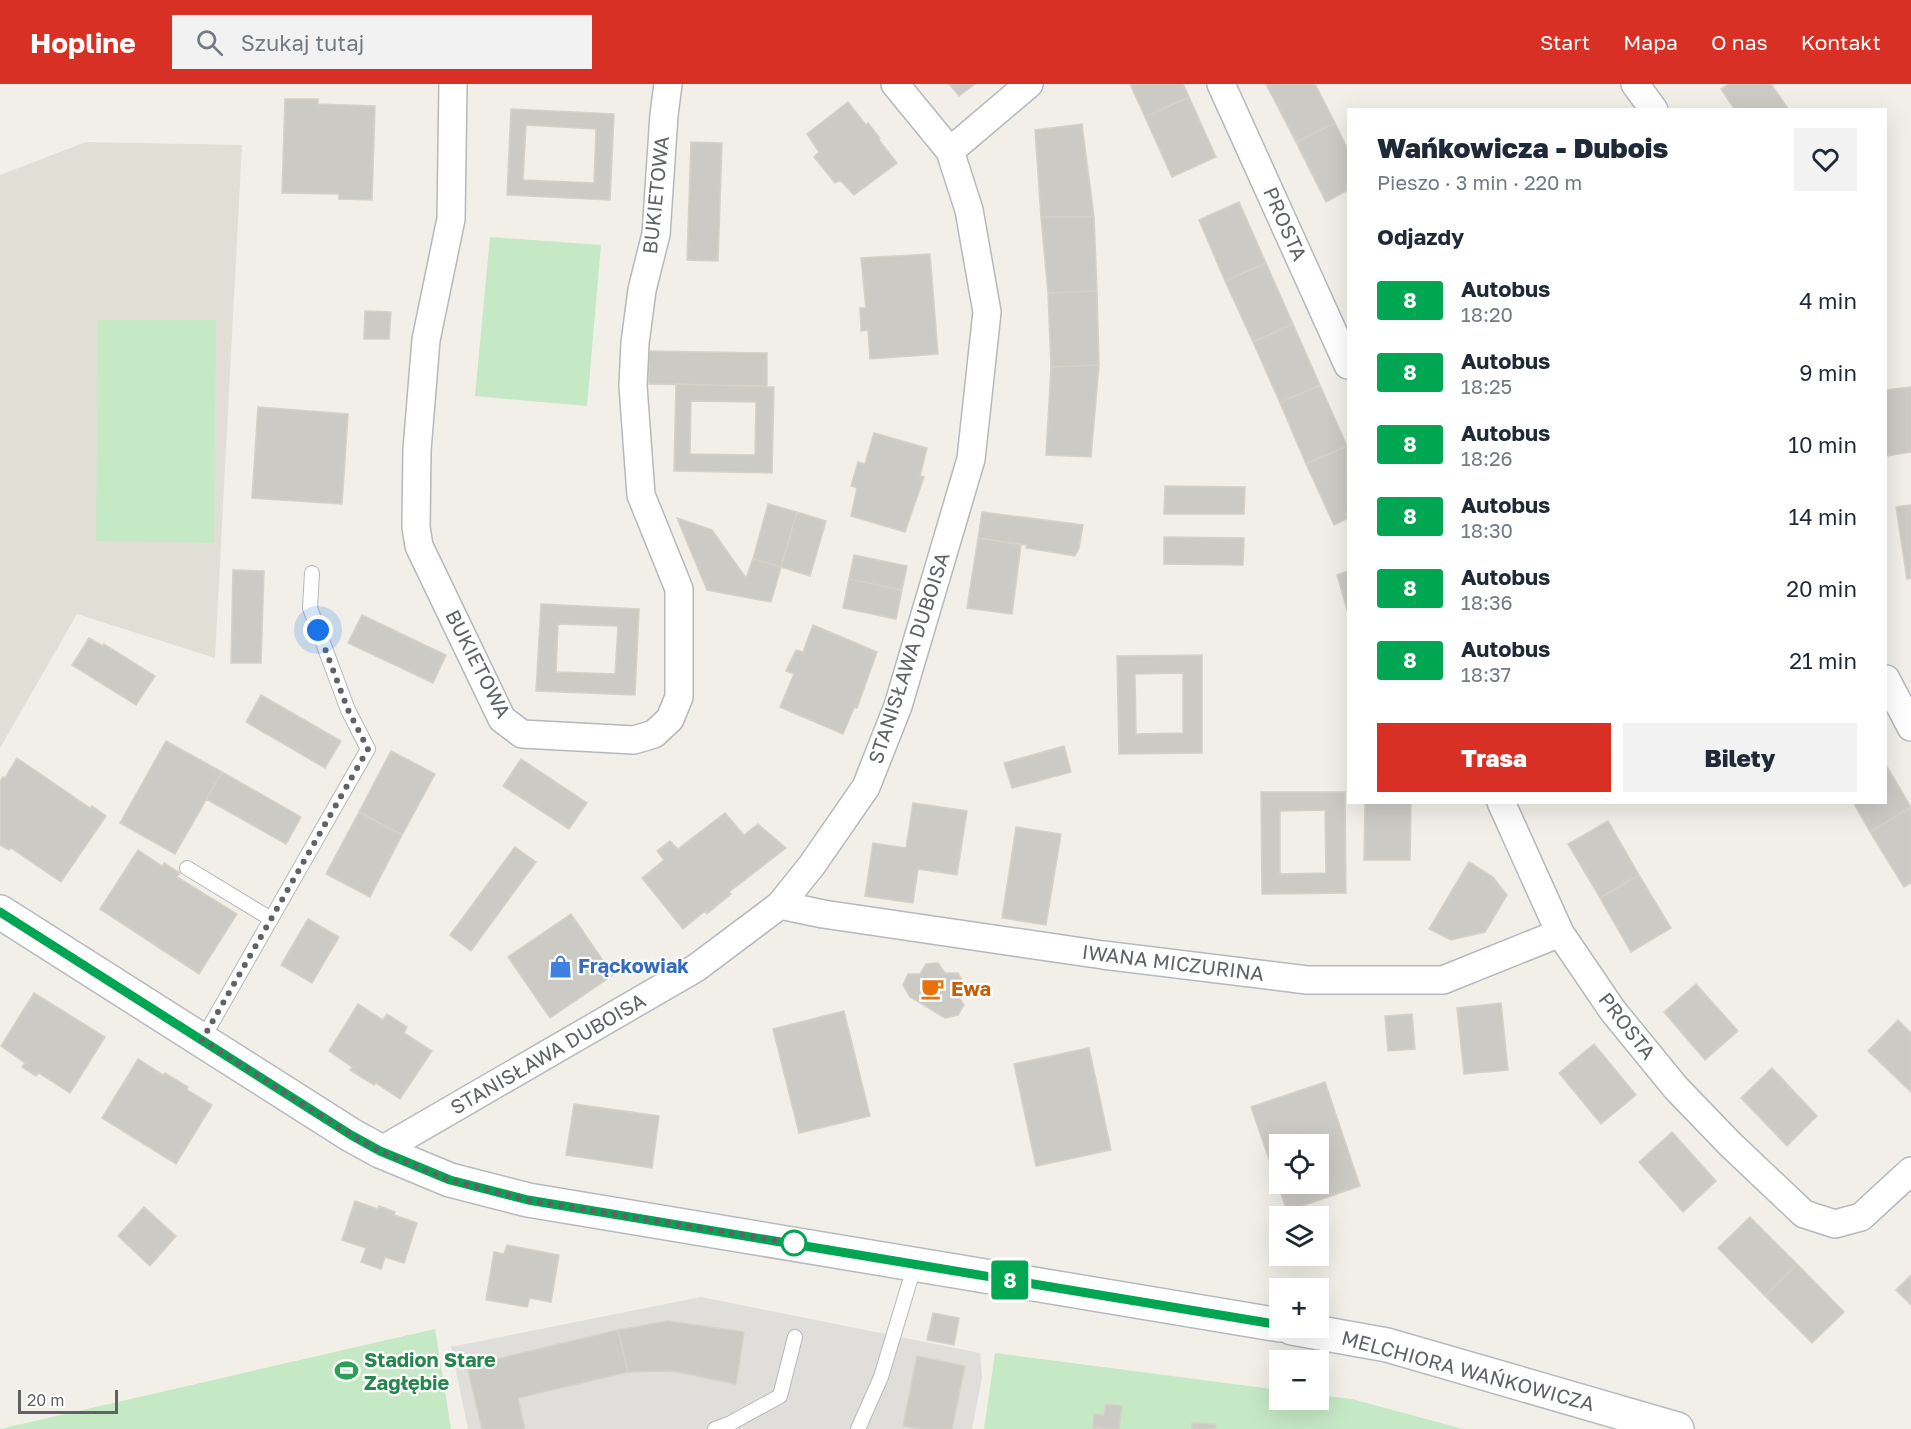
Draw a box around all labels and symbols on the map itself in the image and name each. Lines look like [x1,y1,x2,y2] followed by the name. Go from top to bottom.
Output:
[637,135,673,255] street label: BUKIETOWA
[1259,183,1313,264] street label: PROSTA
[862,549,954,767] street label: STANISŁAWA DUBOISA
[441,605,516,722] street label: BUKIETOWA
[303,615,333,645] your location
[1081,939,1266,985] street label: IWANA MICZURINA
[547,953,573,979] shop icon: Frąckowiak
[578,953,689,977] place label: Frąckowiak
[920,976,946,1002] cafe icon: Ewa
[951,976,991,1000] place label: Ewa
[446,987,649,1119] street label: STANISŁAWA DUBOISA
[1594,987,1661,1064] street label: PROSTA
[781,1230,807,1256] unlabelled marker
[990,1260,1030,1300] line badge: 8
[1339,1325,1597,1415] street label: MELCHIORA WAŃKOWICZA
[364,1347,496,1394] place label: Stadion Stare Zagłębie
[333,1358,359,1384] sports icon: Stadion Stare Zagłębie
[18,1387,118,1414] scale bar

